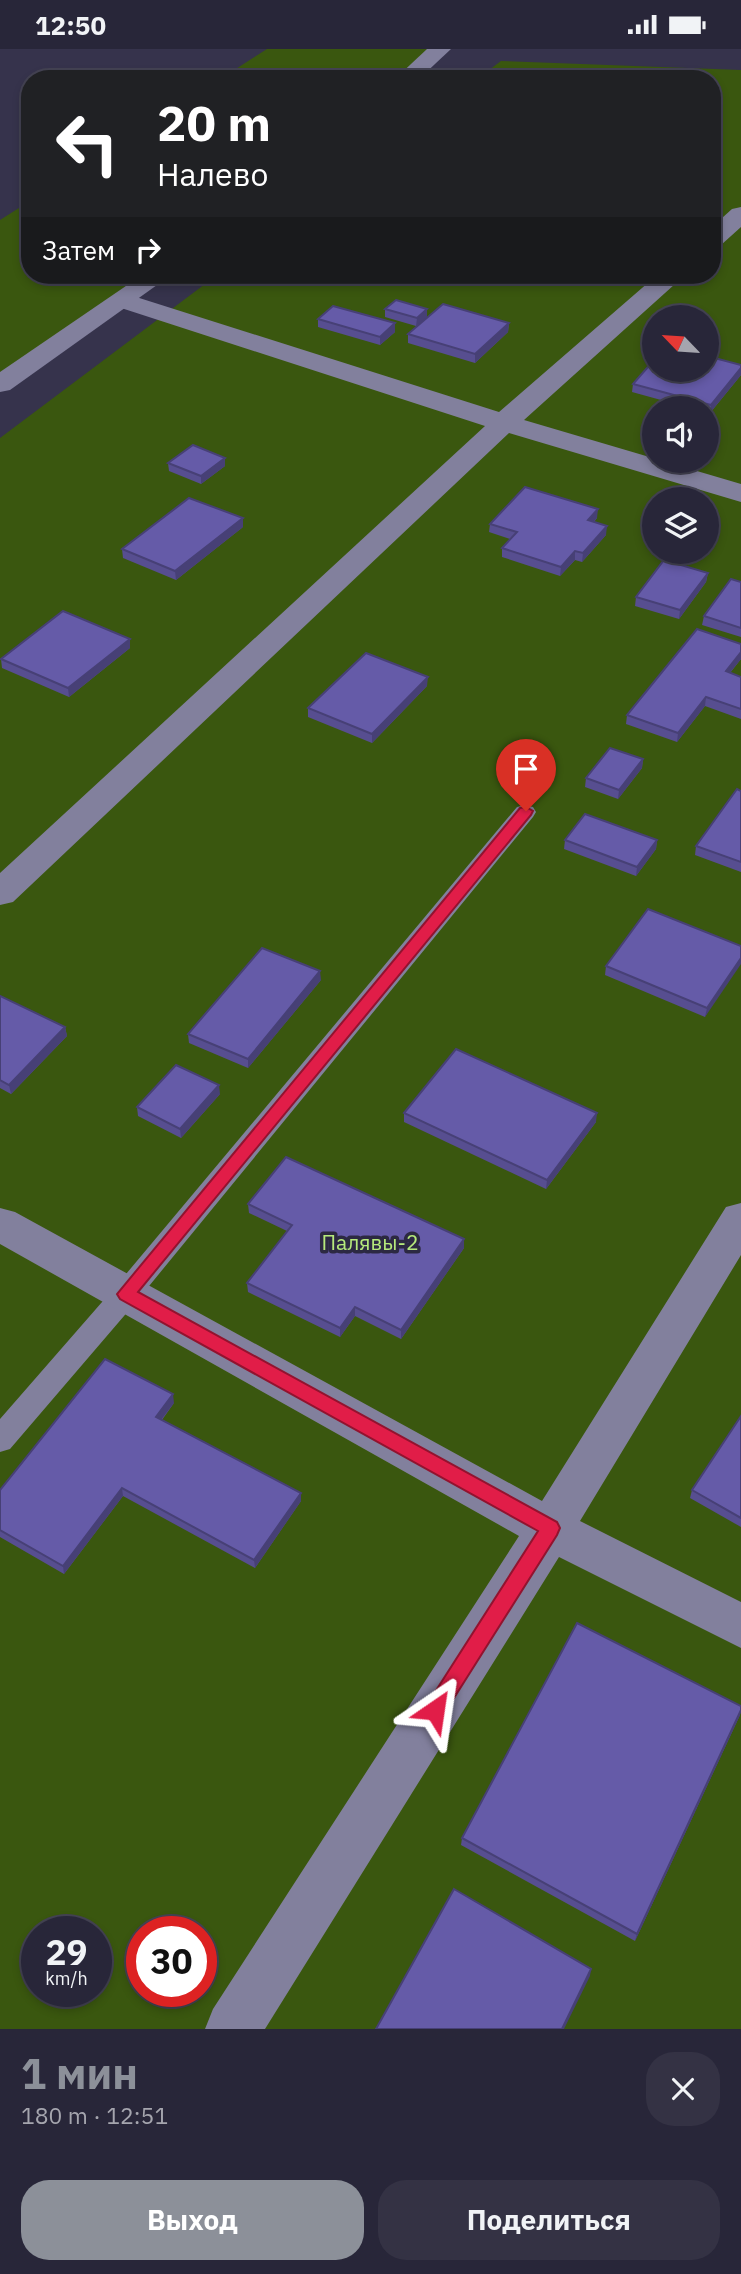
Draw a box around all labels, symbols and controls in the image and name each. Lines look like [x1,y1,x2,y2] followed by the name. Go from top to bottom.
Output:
[35,8,106,42] text: 12:50
[157,91,271,154] text: 20 m
[42,98,133,189] icon: left
[157,153,268,195] text: Налево
[129,231,167,269] icon: right
[42,233,115,267] text: Затем
[642,305,719,381] north arrow
[642,305,719,564] map controls
[642,396,719,473] button: sound
[642,487,719,564] button: layers
[496,739,556,811] pin
[507,750,545,788] icon: arrive
[322,1228,418,1256] park label: Палявы-2
[398,1673,472,1747] position arrow
[126,1916,217,2007] speed limit sign: 30
[45,1929,88,1975] text: 29
[45,1967,88,1990] text: km/h
[21,2046,138,2101] text: 1 мин
[646,2052,720,2126] button: close
[21,2100,168,2130] text: 180 m · 12:51
[21,2180,364,2260] button: Выход
[378,2180,720,2260] button: Поделиться

